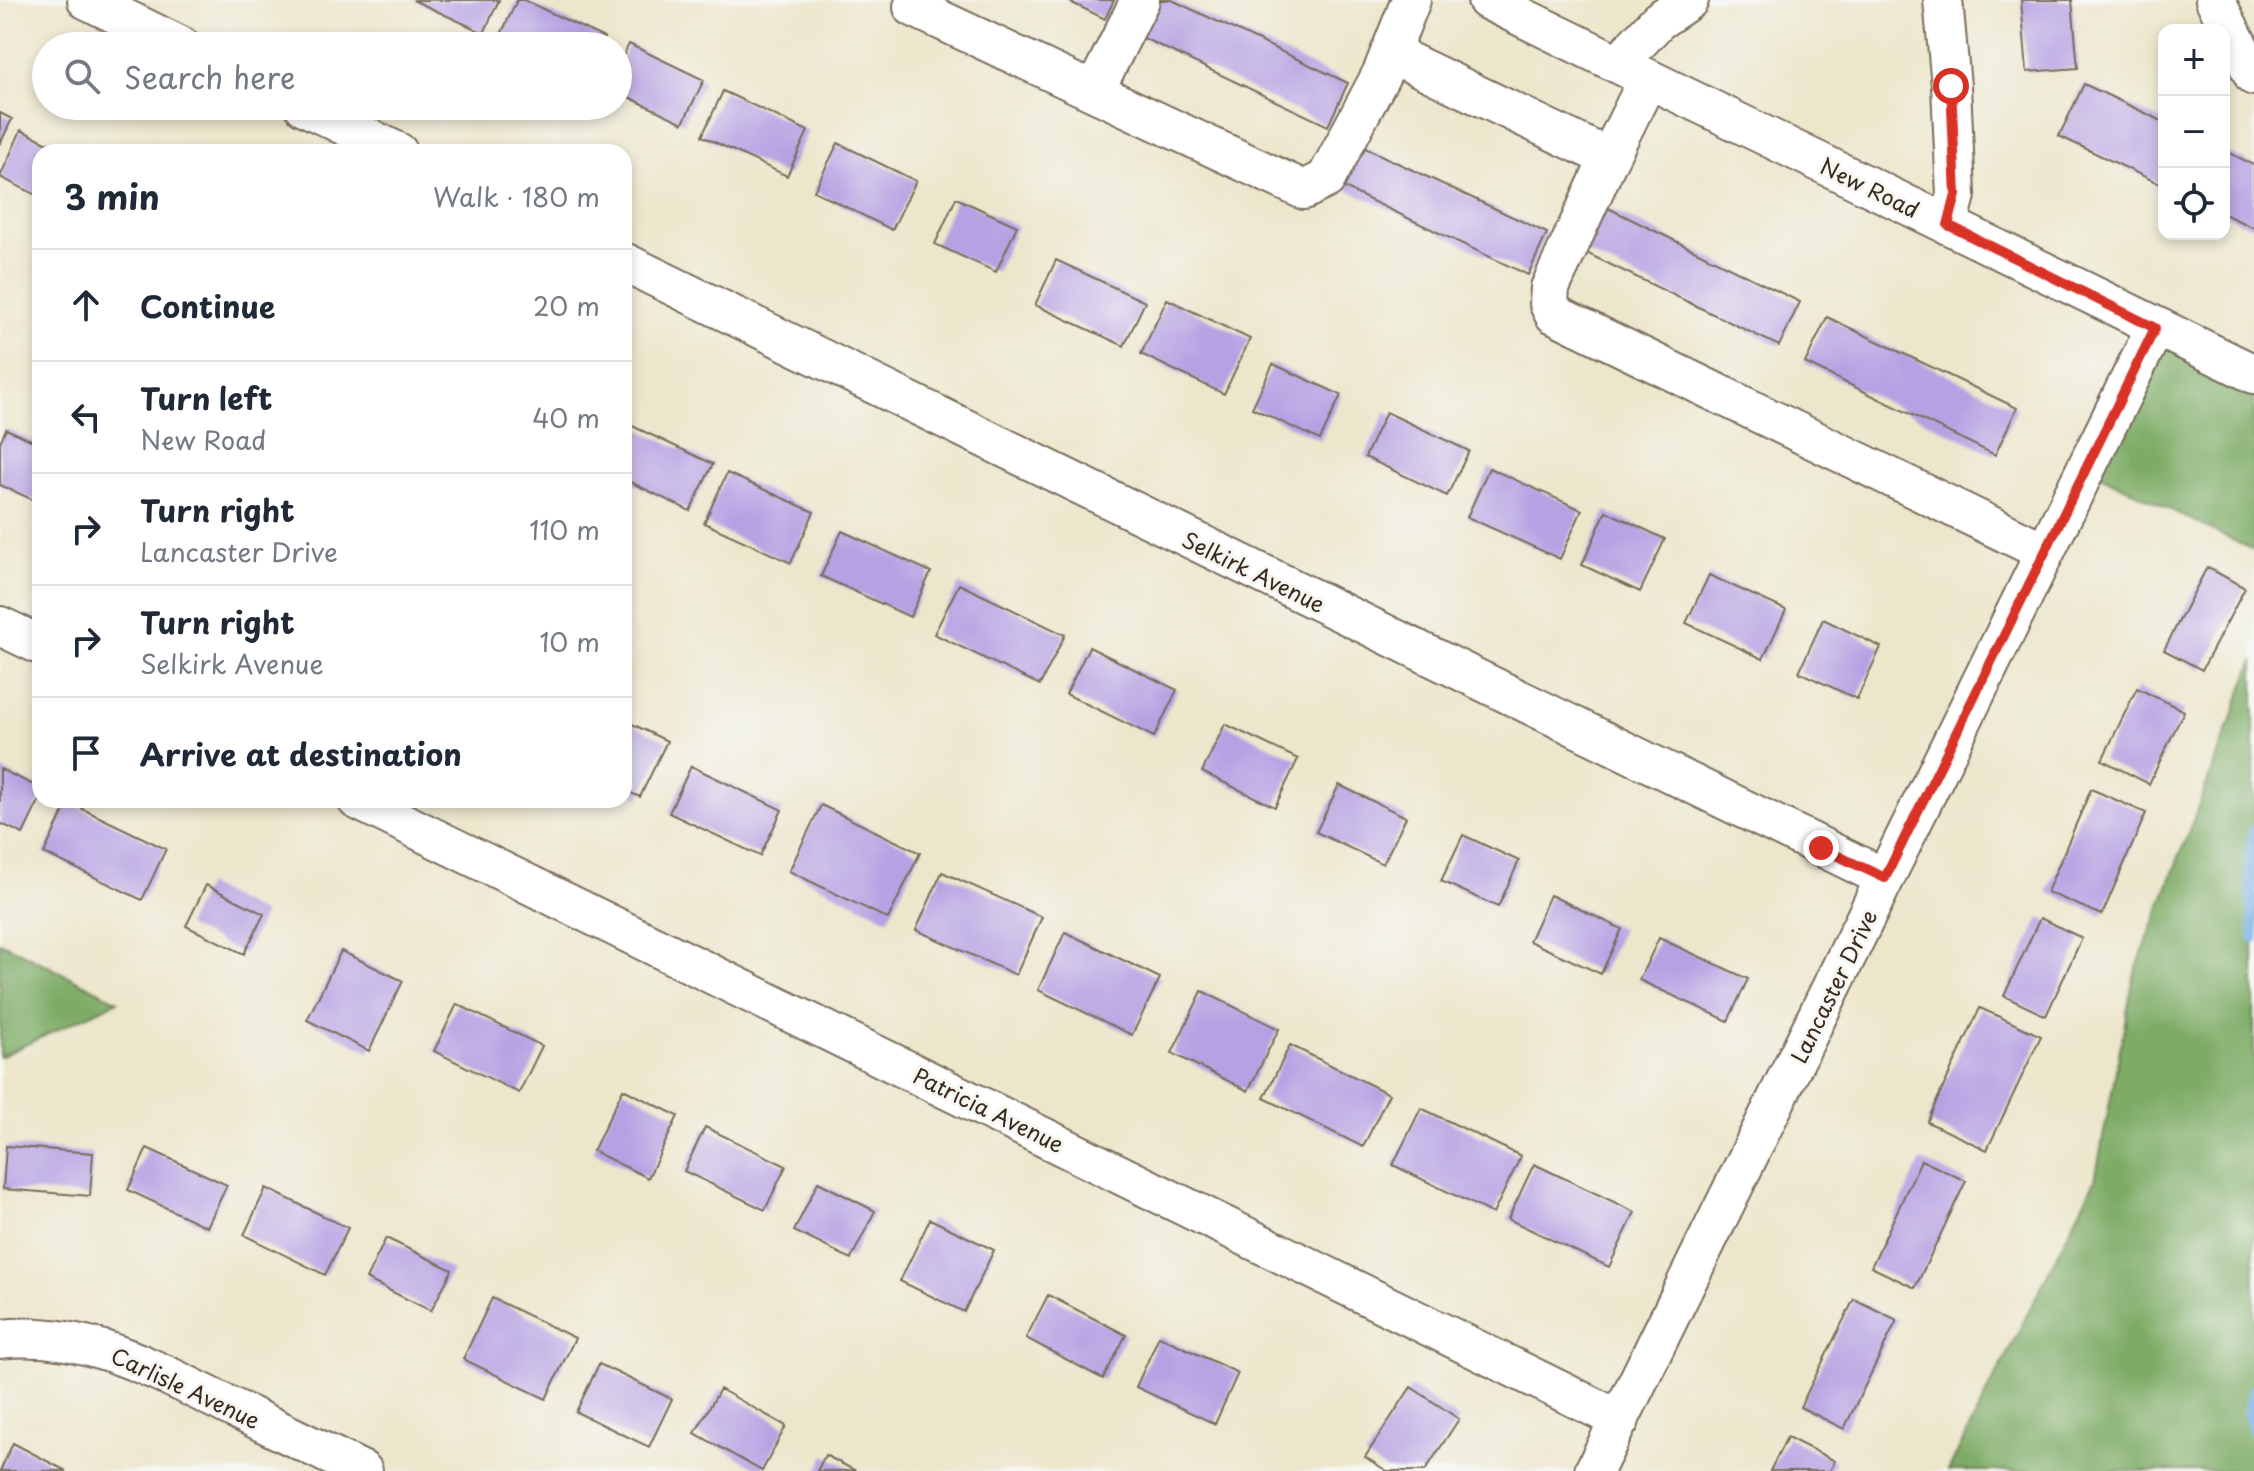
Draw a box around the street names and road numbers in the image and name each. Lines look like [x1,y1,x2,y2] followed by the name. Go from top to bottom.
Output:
[1815,149,1925,225] street label: New Road
[1177,522,1331,620] street label: Selkirk Avenue
[1781,904,1885,1068] street label: Lancaster Drive
[908,1058,1070,1160] street label: Patricia Avenue
[106,1338,266,1436] street label: Carlisle Avenue

